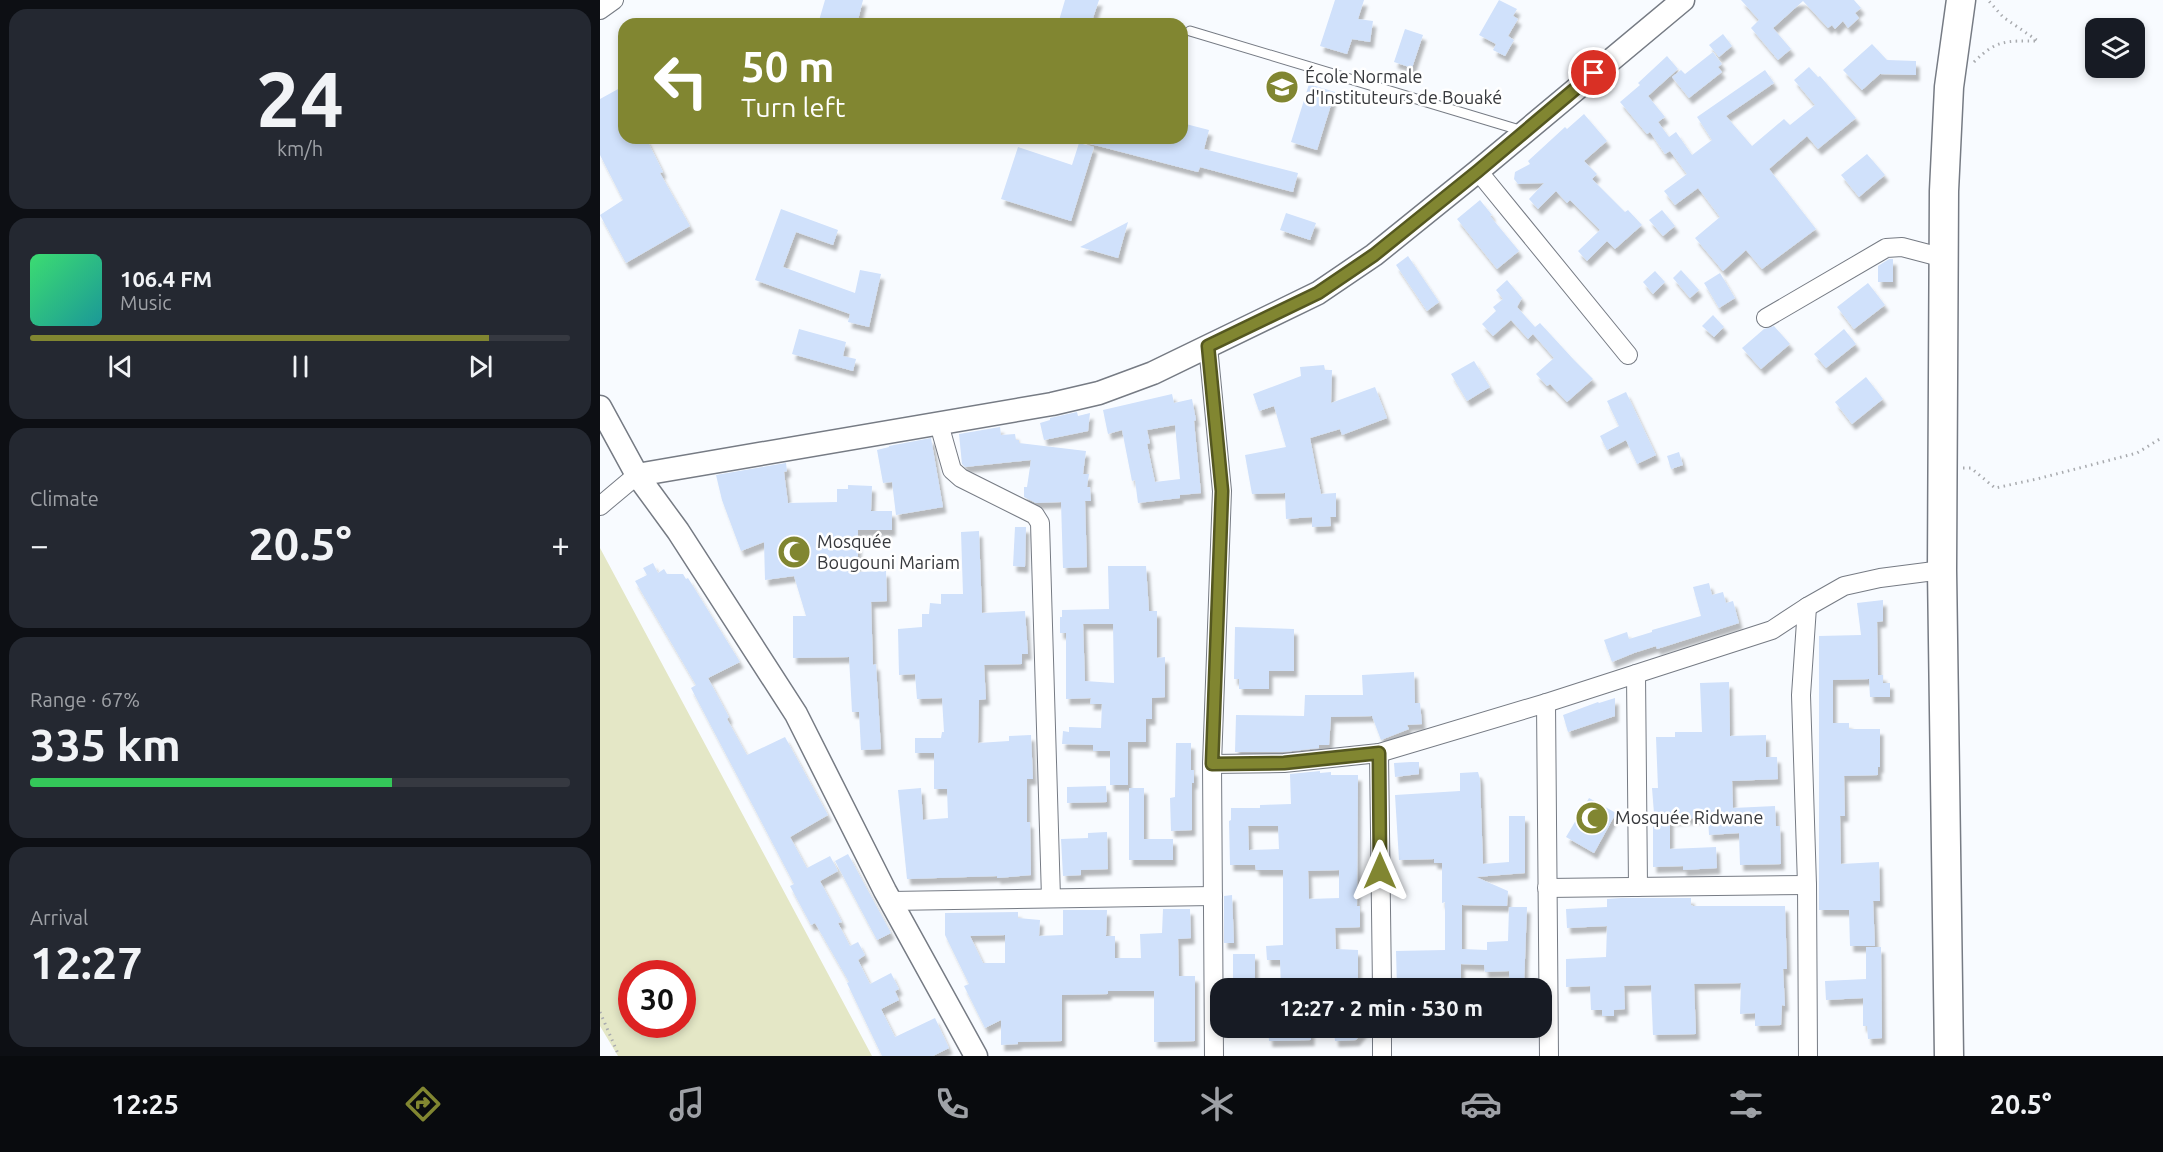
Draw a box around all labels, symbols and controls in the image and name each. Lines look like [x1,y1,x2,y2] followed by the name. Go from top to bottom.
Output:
[2085,18,2145,78] map controls
[2085,18,2145,78] button: layers
[642,42,720,120] icon: left
[741,43,835,90] text: 50 m
[1568,47,1619,98] pin
[256,54,344,142] text: 24
[1577,56,1610,89] icon: arrive
[1305,65,1502,107] place label: École Normale d'Instituteurs de Bouaké
[1264,69,1300,105] school or university icon: École Normale d'Instituteurs de Bouaké
[741,92,845,122] text: Turn left
[277,137,323,160] text: km/h
[120,266,212,291] text: 106.4 FM
[120,291,172,314] text: Music
[104,350,137,383] icon: previous
[284,350,317,383] icon: pause
[464,350,497,383] icon: next
[30,487,99,510] text: Climate
[248,518,352,569] text: 20.5°
[30,526,49,563] text: −
[551,526,570,563] text: +
[817,531,960,572] place label: Mosquée Bougouni Mariam
[776,534,812,570] mosque icon: Mosquée Bougouni Mariam
[30,688,140,711] text: Range · 67%
[30,719,181,770] text: 335 km
[1574,800,1610,836] mosque icon: Mosquée Ridwane
[1615,807,1763,827] place label: Mosquée Ridwane
[1348,839,1412,903] position arrow
[30,906,88,929] text: Arrival
[30,937,143,988] text: 12:27
[618,960,696,1038] speed limit sign: 30
[1279,995,1483,1020] text: 12:27 · 2 min · 530 m
[402,1083,444,1125] icon: directions
[666,1083,708,1125] icon: music
[931,1083,973,1125] icon: phone
[1196,1083,1238,1125] icon: climate
[1460,1083,1502,1125] icon: car
[1725,1083,1767,1125] icon: filters
[111,1089,179,1119] text: 12:25
[1990,1089,2052,1119] text: 20.5°

